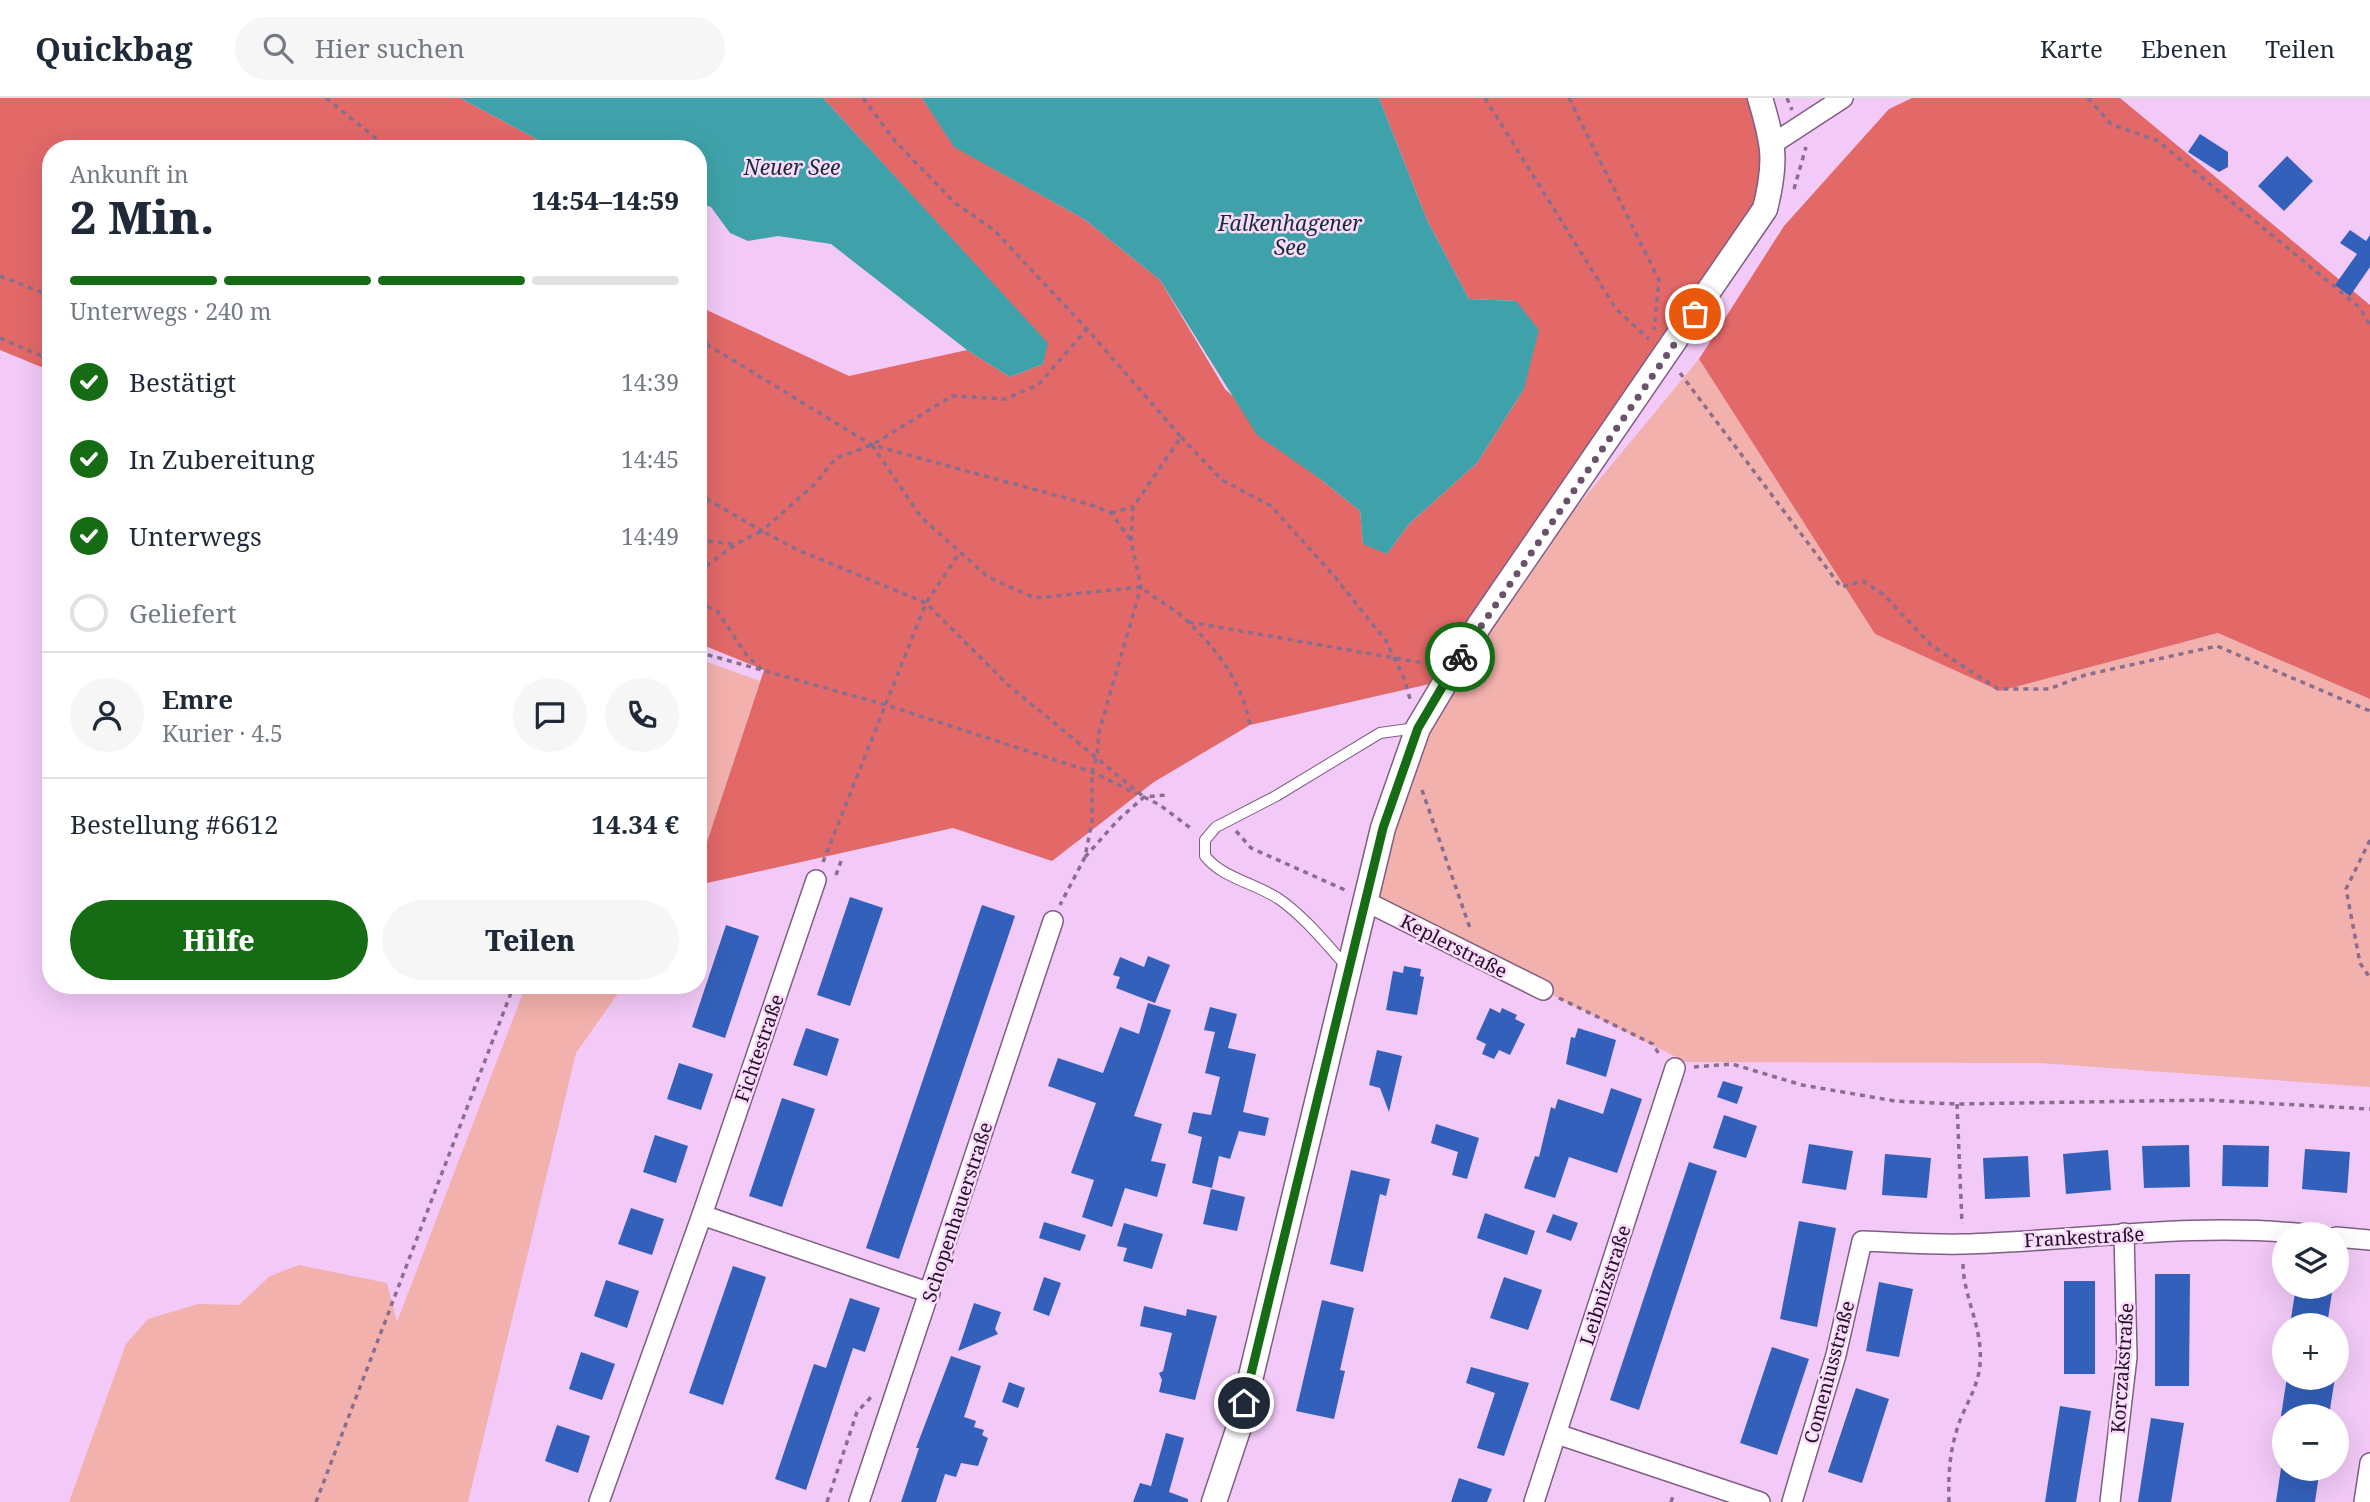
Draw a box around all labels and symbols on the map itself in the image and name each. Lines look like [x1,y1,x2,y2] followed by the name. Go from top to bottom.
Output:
[743,153,840,181] water label: Neuer See
[1217,209,1362,261] water label: Falkenhagener See
[1665,284,1725,344] pin
[1425,622,1495,692] courier
[1396,908,1512,984] street label: Keplerstraße
[728,991,790,1105] street label: Fichtestraße
[916,1119,998,1305] street label: Schopenhauerstraße
[2023,1221,2145,1253] street label: Frankestraße
[1573,1222,1637,1348] street label: Leibnizstraße
[1797,1298,1861,1446] street label: Comeniusstraße
[2104,1302,2140,1434] street label: Korczakstraße
[1214,1373,1274,1433] pin

